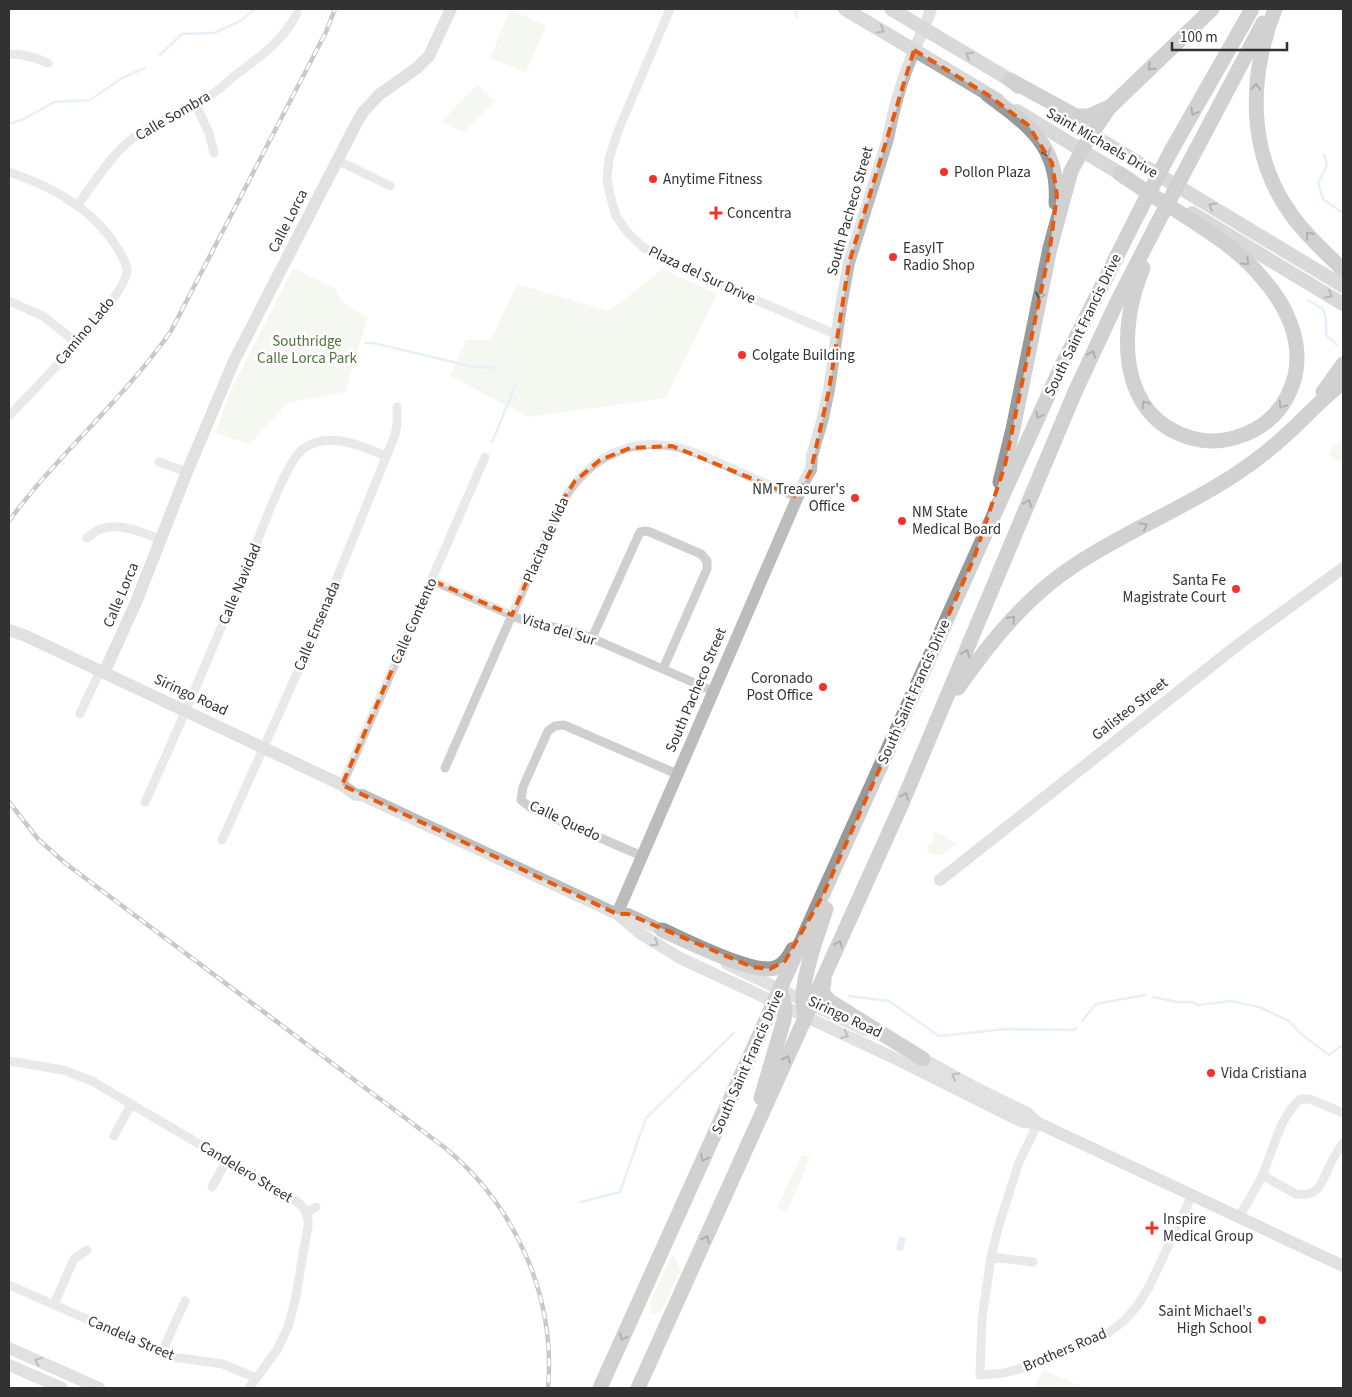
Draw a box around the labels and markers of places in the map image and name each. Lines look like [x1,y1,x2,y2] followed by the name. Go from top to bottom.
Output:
[954,162,1031,183] place label: Pollon Plaza
[938,166,950,178] marker: Pollon Plaza
[663,169,762,190] place label: Anytime Fitness
[647,173,659,185] marker: Anytime Fitness
[727,203,792,224] place label: Concentra
[709,206,723,220] marker: Concentra
[903,238,975,276] place label: EasyIT Radio Shop
[887,251,899,263] marker: EasyIT Radio Shop
[752,345,855,366] place label: Colgate Building
[736,349,748,361] marker: Colgate Building
[752,479,845,517] place label: NM Treasurer's Office
[849,492,861,504] marker: NM Treasurer's Office
[912,502,1001,540] place label: NM State Medical Board
[896,515,908,527] marker: NM State Medical Board
[1123,570,1226,608] place label: Santa Fe Magistrate Court
[1230,583,1242,595] marker: Santa Fe Magistrate Court
[746,668,813,706] place label: Coronado Post Office
[817,681,829,693] marker: Coronado Post Office
[1221,1063,1307,1084] place label: Vida Cristiana
[1205,1067,1217,1079] marker: Vida Cristiana
[1163,1209,1253,1247] place label: Inspire Medical Group
[1145,1221,1159,1235] marker: Inspire Medical Group
[1158,1301,1252,1339] place label: Saint Michael's High School
[1256,1314,1268,1326] marker: Saint Michael's High School

